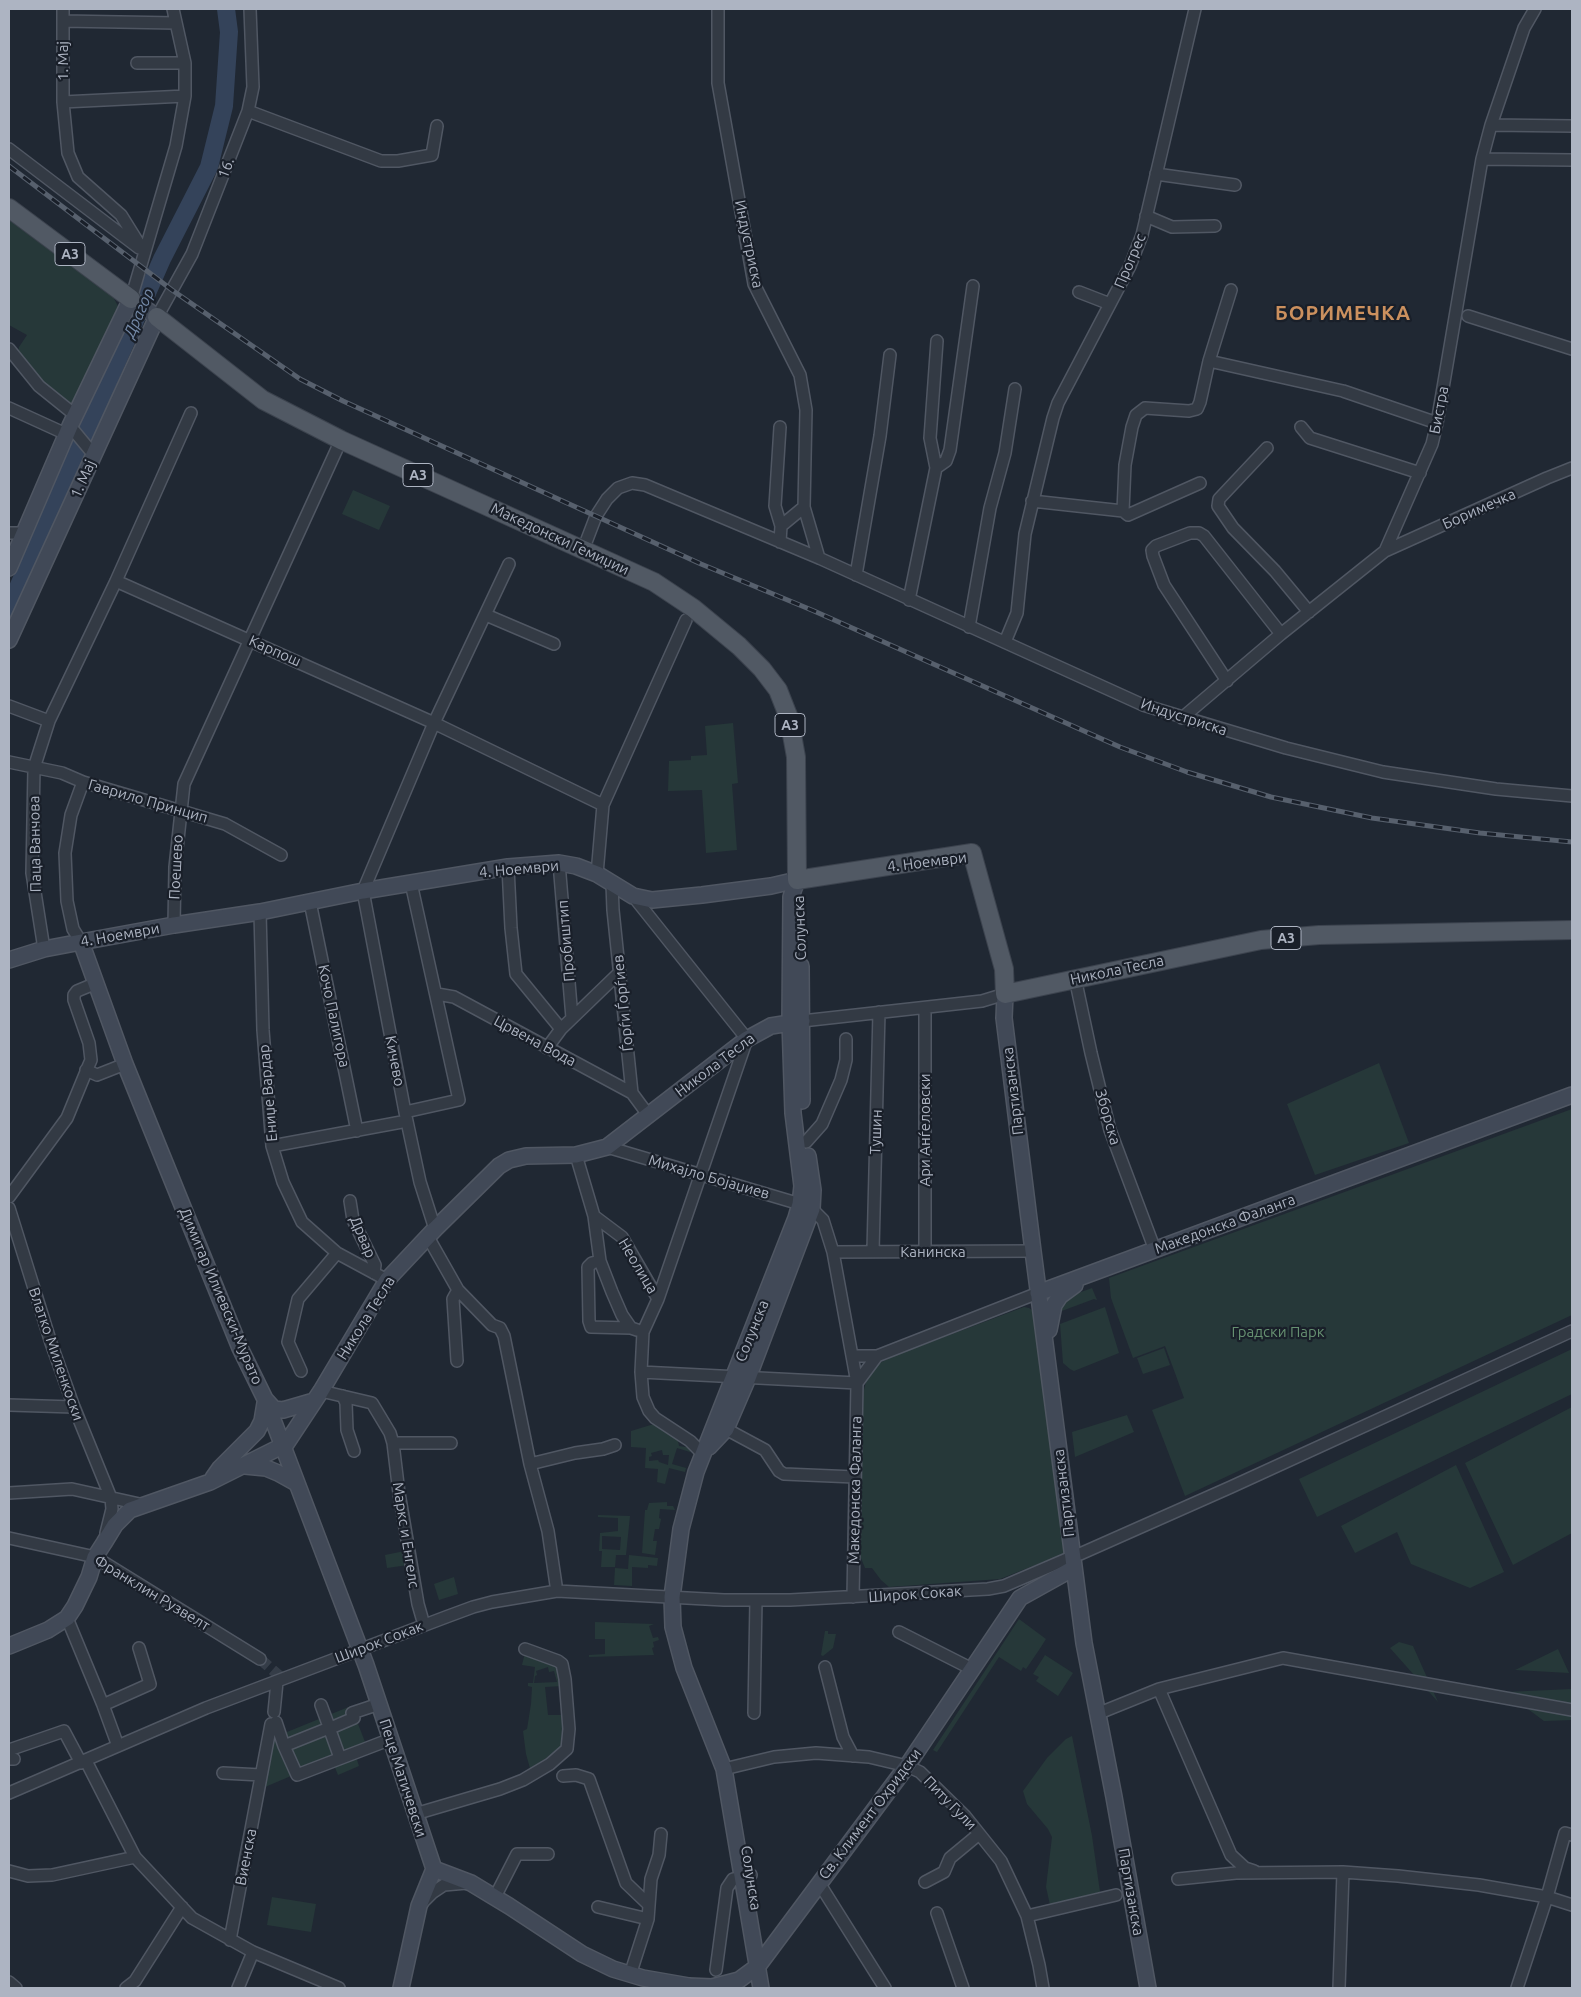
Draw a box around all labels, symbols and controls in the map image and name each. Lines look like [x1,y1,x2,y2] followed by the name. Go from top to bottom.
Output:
[54,41,72,81] street label: 1. Мај
[214,155,238,181] street label: 16.
[731,198,767,290] street label: Индустриска
[1110,231,1150,291] street label: Прогрес
[55,242,85,266] road number: A3
[120,285,158,341] water label: Драгор
[1274,301,1412,325] district label: БОРИМЕЧКА
[1426,385,1452,435] street label: Бистра
[67,457,99,501] street label: 1. Мај
[403,464,433,486] road number: A3
[1440,485,1518,533] street label: Боримечка
[488,499,632,579] street label: Македонски Гемиџии
[246,632,304,670] street label: Карпош
[1139,695,1229,739] street label: Индустриска
[775,714,805,736] road number: A3
[86,775,210,827] street label: Гаврило Принцип
[25,796,45,892] street label: Паца Ванчова
[165,834,187,900] street label: Поешево
[886,848,968,876] street label: 4. Ноември
[478,857,560,881] street label: 4. Ноември
[790,895,810,961] street label: Солунска
[553,899,579,983] street label: Пробиштип
[79,919,161,951] street label: 4. Ноември
[1271,926,1301,950] road number: A3
[1069,951,1165,989] street label: Никола Тесла
[609,954,637,1052] street label: Ѓорѓи Ѓорѓиев
[314,963,354,1069] street label: Кочо Палигора
[491,1012,579,1070] street label: Црвена Вода
[672,1029,758,1101] street label: Никола Тесла
[381,1034,409,1088] street label: Кичево
[255,1044,281,1142] street label: Ениџе Вардар
[999,1046,1027,1136] street label: Партизанска
[916,1073,934,1187] street label: Ари Анѓеловски
[1091,1087,1125,1147] street label: Зборска
[866,1109,886,1155] street label: Тушин
[646,1151,772,1203] street label: Михајло Бојаџиев
[1152,1190,1298,1258] street label: Македонска Фаланга
[175,1205,267,1387] street label: Димитар Илиевски-Мурато
[346,1213,380,1261] street label: Дрвар
[614,1235,662,1297] street label: Неолица
[900,1243,966,1261] street label: Канинска
[333,1273,399,1363] street label: Никола Тесла
[25,1285,87,1423] street label: Влатко Миленкоски
[731,1297,773,1365] street label: Солунска
[1231,1323,1325,1341] park label: Градски Парк
[845,1416,865,1564] street label: Македонска Фаланга
[1050,1448,1078,1538] street label: Партизанска
[389,1481,423,1589] street label: Маркс и Енгелс
[91,1551,213,1635] street label: Франклин Рузвелт
[868,1582,962,1606] street label: Широк Сокак
[332,1617,426,1667] street label: Широк Сокак
[375,1717,431,1839] street label: Пеце Матичевски
[815,1745,925,1883] street label: Св. Климент Охридски
[920,1772,980,1834] street label: Питу Гули
[232,1827,260,1887] street label: Виенска
[737,1844,765,1912] street label: Солунска
[1114,1847,1148,1937] street label: Партизанска

